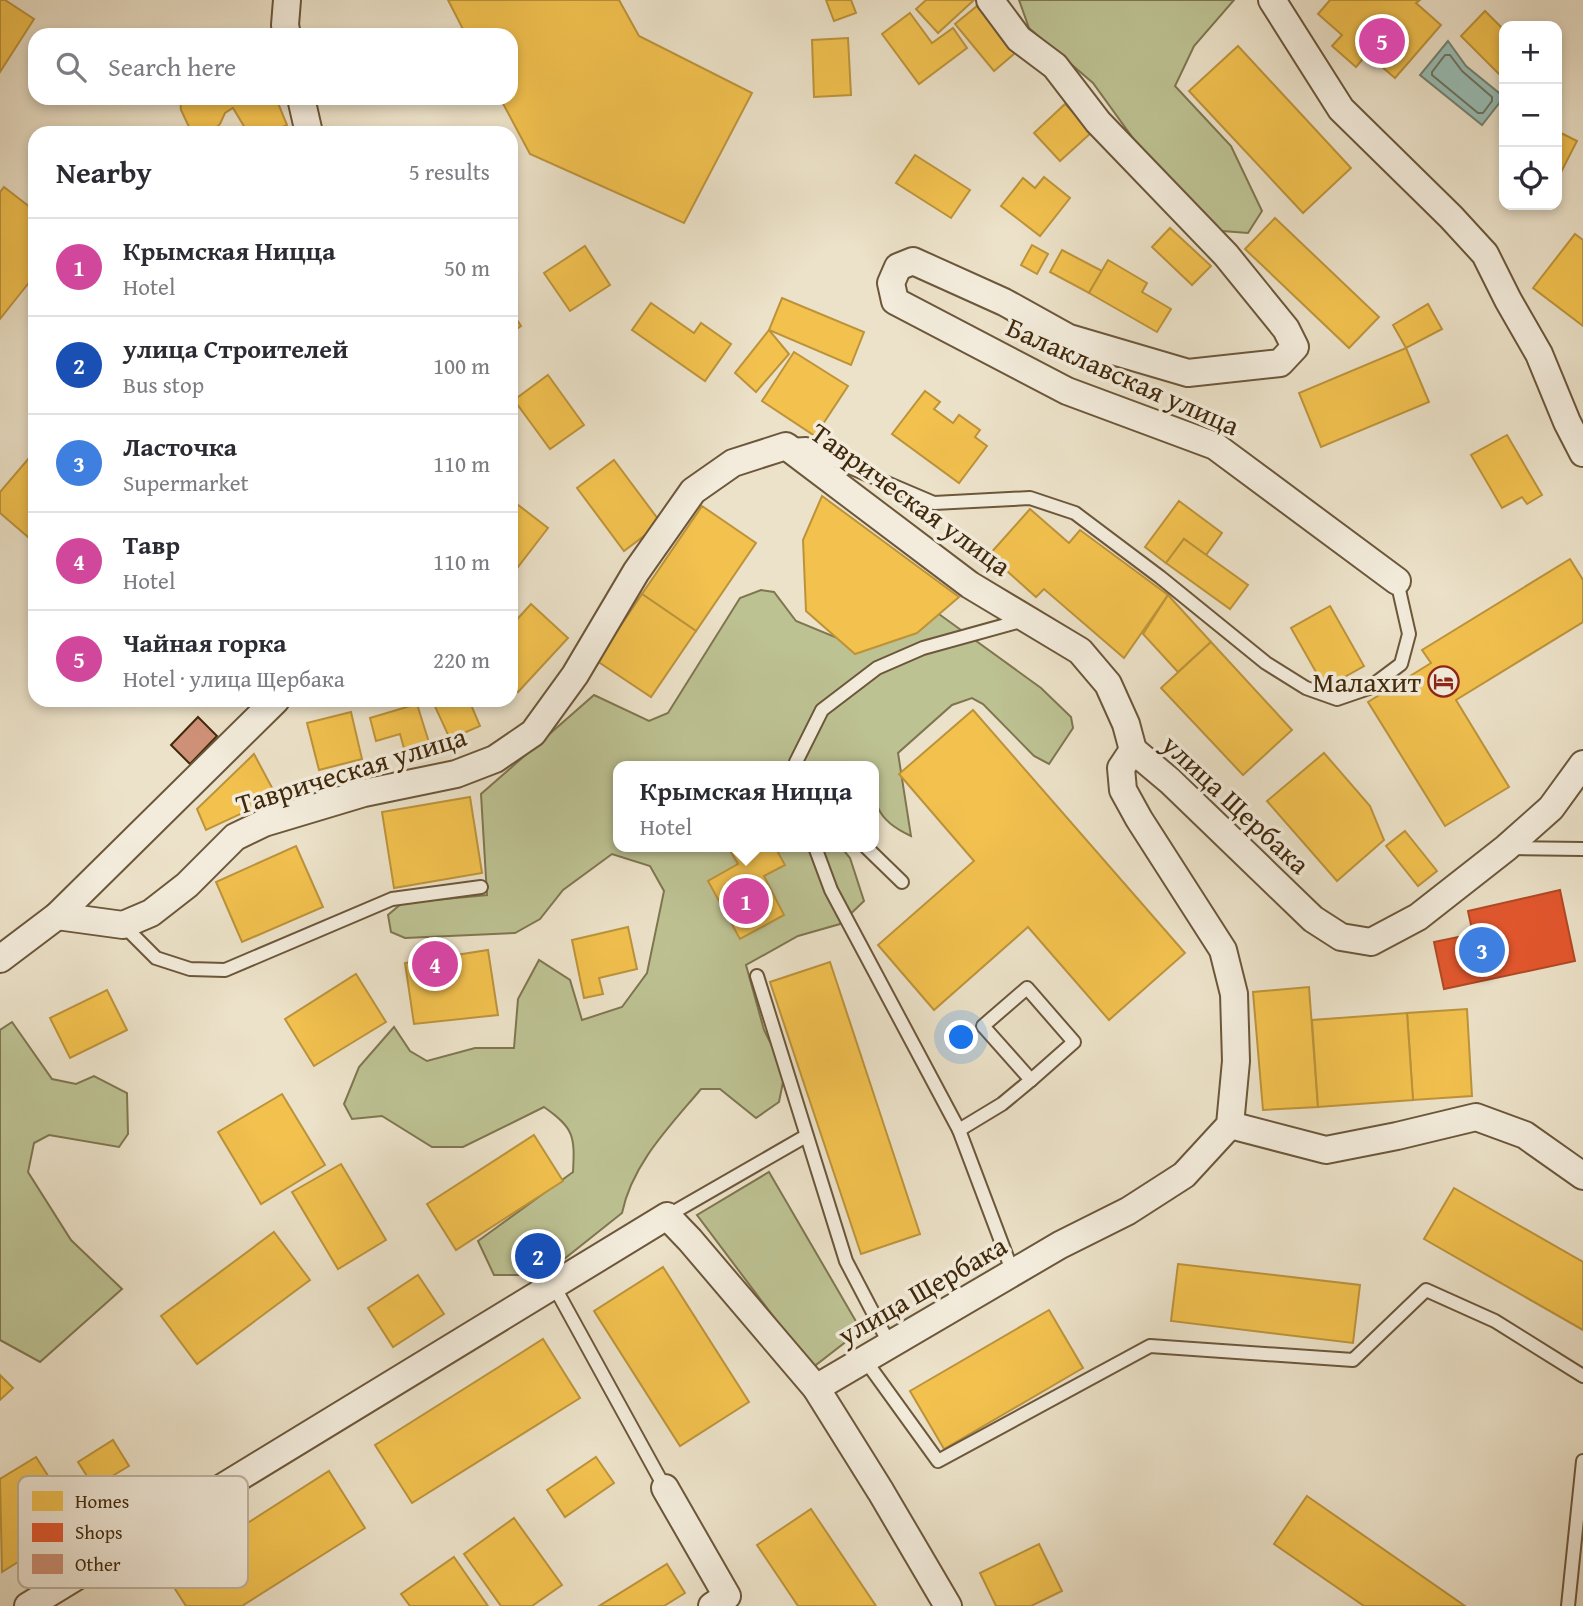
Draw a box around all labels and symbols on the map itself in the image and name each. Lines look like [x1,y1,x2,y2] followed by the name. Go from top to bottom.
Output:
[1359,15,1405,67] pin: 5
[1000,306,1247,446] street label: Балаклавская улица
[803,412,1021,586] street label: Таврическая улица
[1313,661,1421,702] place label: Малахит
[1427,665,1461,699] hotel icon: Малахит
[231,715,472,824] street label: Таврическая улица
[1152,723,1320,884] street label: улица Щербака
[723,875,769,927] pin: 1
[1459,924,1505,976] pin: 3
[412,938,458,990] pin: 4
[944,1020,978,1054] your location
[829,1224,1015,1355] street label: улица Щербака
[515,1230,561,1282] pin: 2
[18,1476,248,1588] legend
[75,1487,129,1515] text: Homes
[75,1518,122,1546] text: Shops
[75,1550,121,1578] text: Other

